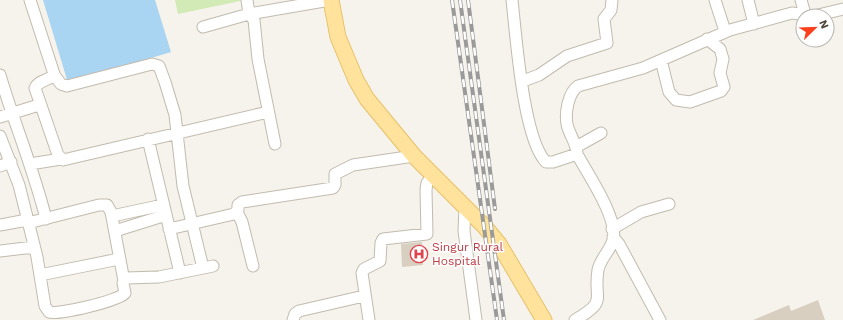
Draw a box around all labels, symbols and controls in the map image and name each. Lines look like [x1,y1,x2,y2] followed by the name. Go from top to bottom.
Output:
[795,8,835,48] north arrow
[816,18,831,31] text: N
[432,240,504,268] place label: Singur Rural Hospital
[409,244,429,264] hospital icon: Singur Rural Hospital

